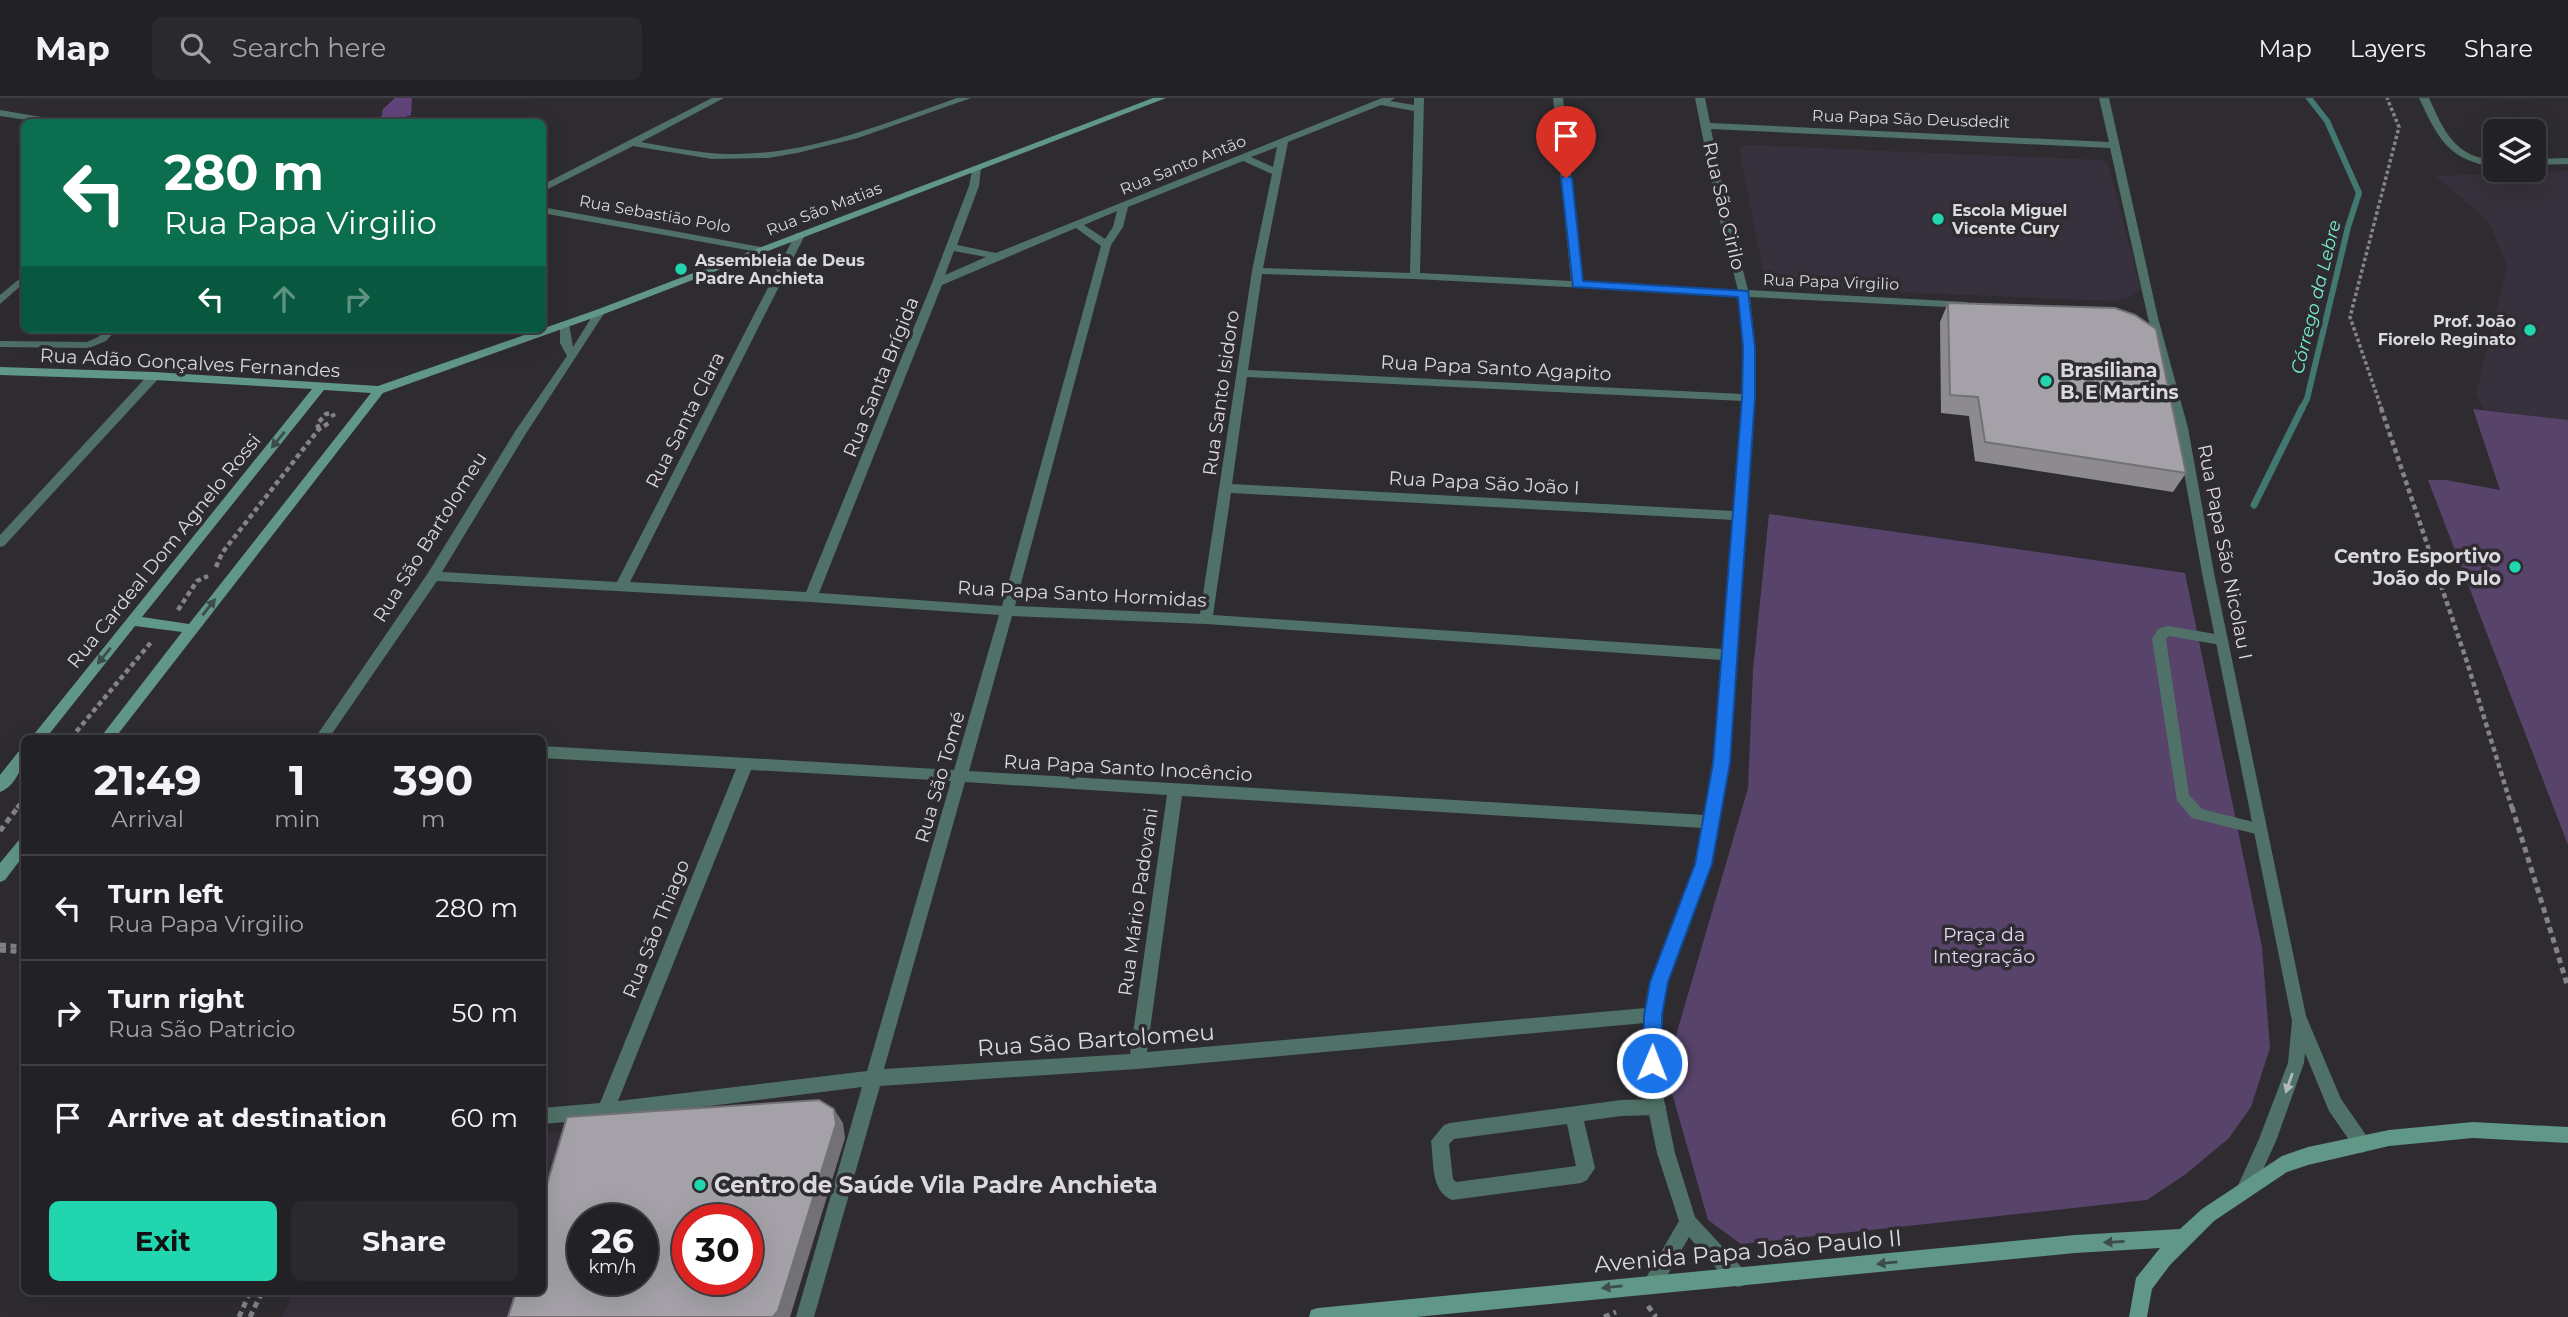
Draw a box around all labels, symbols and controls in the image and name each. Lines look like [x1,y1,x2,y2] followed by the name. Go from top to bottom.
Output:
[152,17,642,80] search box
[35,28,110,68] text: Map
[176,29,214,67] icon: search
[232,32,386,64] text: Search here
[2258,34,2312,63] text: Map
[2350,34,2426,63] text: Layers
[2464,34,2533,63] text: Share
[1536,106,1596,178] pin
[1812,106,2011,132] street label: Rua Papa São Deusdedit
[1547,117,1585,155] icon: arrive
[2483,119,2546,182] map controls
[2483,119,2546,182] button: layers
[1117,131,1249,199] street label: Rua Santo Antão
[1698,140,1750,272] street label: Rua São Cirilo
[164,143,324,202] text: 280 m
[49,147,140,238] icon: left
[764,178,885,240] street label: Rua São Matias
[578,191,732,237] street label: Rua Sebastião Polo
[1951,201,2067,238] place label: Escola Miguel Vicente Cury
[164,203,437,242] text: Rua Papa Virgilio
[1930,211,1946,227] marker: Escola Miguel Vicente Cury
[2286,218,2346,376] water label: Córrego da Lebre
[694,251,865,288] place label: Assembleia de Deus Padre Anchieta
[673,261,689,277] marker: Assembleia de Deus Padre Anchieta
[1763,270,1899,294] street label: Rua Papa Virgilio
[192,280,230,318] icon: left
[265,280,303,318] icon: ahead
[338,280,376,318] icon: right
[838,293,924,461] street label: Rua Santa Brígida
[1198,309,1244,477] street label: Rua Santo Isidoro
[2378,312,2516,349] place label: Prof. João Fiorelo Reginato
[2522,322,2538,338] marker: Prof. João Fiorelo Reginato
[39,344,341,382] street label: Rua Adão Gonçalves Fernandes
[641,348,729,492] street label: Rua Santa Clara
[1380,350,1612,386] street label: Rua Papa Santo Agapito
[2060,359,2179,404] place label: Brasiliana B. E Martins
[2038,373,2054,389] marker: Brasiliana B. E Martins
[62,429,266,673] street label: Rua Cardeal Dom Agnelo Rossi
[270,431,285,449] one-way arrow
[2193,442,2257,662] street label: Rua Papa São Nicolau I
[368,448,492,626] street label: Rua São Bartolomeu
[1388,467,1580,499] street label: Rua Papa São João I
[2334,545,2501,590] place label: Centro Esportivo João do Pulo
[2507,559,2523,575] marker: Centro Esportivo João do Pulo
[957,576,1207,612] street label: Rua Papa Santo Hormidas
[202,599,217,617] one-way arrow
[97,646,112,664] one-way arrow
[910,709,970,845] street label: Rua São Tomé
[1003,750,1253,786] street label: Rua Papa Santo Inocêncio
[94,754,202,806] text: 21:49
[289,754,306,806] text: 1
[393,754,473,806] text: 390
[111,805,184,833] text: Arrival
[274,805,320,833] text: min
[421,805,445,833] text: m
[1113,806,1163,998] street label: Rua Mário Padovani
[618,856,694,1002] street label: Rua São Thiago
[108,878,224,910] text: Turn left
[49,889,87,927] icon: left
[435,892,518,924] text: 280 m
[108,910,304,938] text: Rua Papa Virgilio
[1933,923,2035,968] park label: Praça da Integração
[108,983,244,1015] text: Turn right
[49,994,87,1032] icon: right
[452,997,518,1029] text: 50 m
[108,1015,296,1043] text: Rua São Patricio
[976,1018,1216,1062] street label: Rua São Bartolomeu
[1615,1026,1689,1100] position arrow
[2284,1073,2294,1094] one-way arrow
[49,1099,87,1137] icon: arrive
[108,1102,387,1134] text: Arrive at destination
[451,1102,518,1134] text: 60 m
[714,1171,1158,1199] place label: Centro de Saúde Vila Padre Anchieta
[692,1177,708,1193] marker: Centro de Saúde Vila Padre Anchieta
[49,1201,277,1281] button: Exit
[291,1201,518,1281] button: Share
[672,1204,763,1295] speed limit sign: 30
[591,1219,634,1262] text: 26
[1593,1224,1903,1278] street label: Avenida Papa João Paulo II
[2103,1236,2125,1247] one-way arrow
[588,1256,637,1278] text: km/h
[1876,1257,1898,1268] one-way arrow
[1601,1282,1623,1293] one-way arrow

